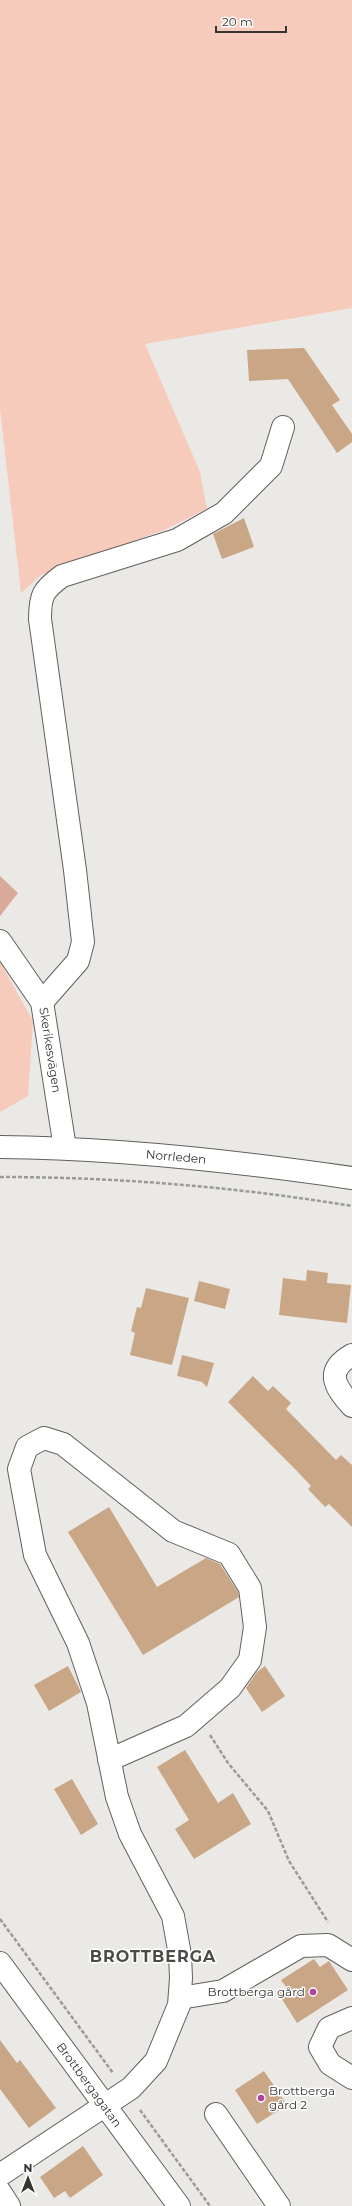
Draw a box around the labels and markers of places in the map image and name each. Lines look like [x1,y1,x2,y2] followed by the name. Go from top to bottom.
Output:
[208,1984,305,1999] place label: Brottberga gård
[308,1987,318,1997] marker: Brottberga gård
[269,2083,335,2112] place label: Brottberga gård 2
[256,2093,266,2103] marker: Brottberga gård 2

